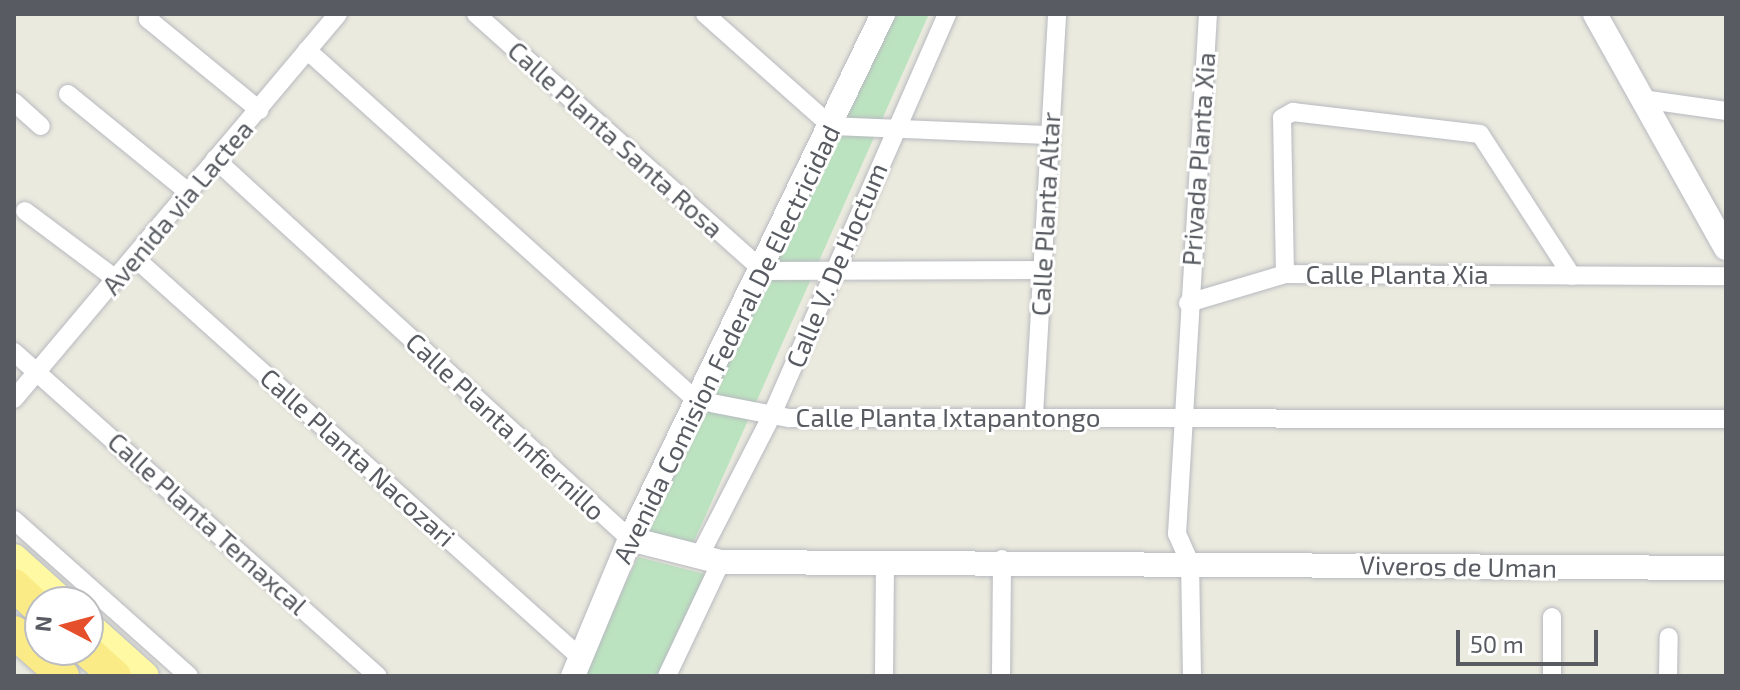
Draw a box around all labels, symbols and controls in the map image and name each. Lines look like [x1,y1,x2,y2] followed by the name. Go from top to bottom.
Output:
[502,34,730,244] street label: Calle Planta Santa Rosa
[1175,51,1221,267] street label: Privada Planta Xia
[1024,111,1066,317] street label: Calle Planta Altar
[95,113,259,301] street label: Avenida via Lactea
[606,119,846,569] street label: Avenida Comision Federal De Electricidad
[779,158,893,372] street label: Calle V. De Hoctum
[1305,258,1489,290] street label: Calle Planta Xia
[400,326,612,526] street label: Calle Planta Infiernillo
[254,361,462,553] street label: Calle Planta Nacozari
[796,401,1100,433] street label: Calle Planta Ixtapantongo
[102,425,314,621] street label: Calle Planta Temaxcal
[1359,549,1557,583] street label: Viveros de Uman
[24,586,104,666] north arrow
[28,614,56,633] text: N
[1460,614,1602,664] scale bar
[1470,629,1524,658] text: 50 m

